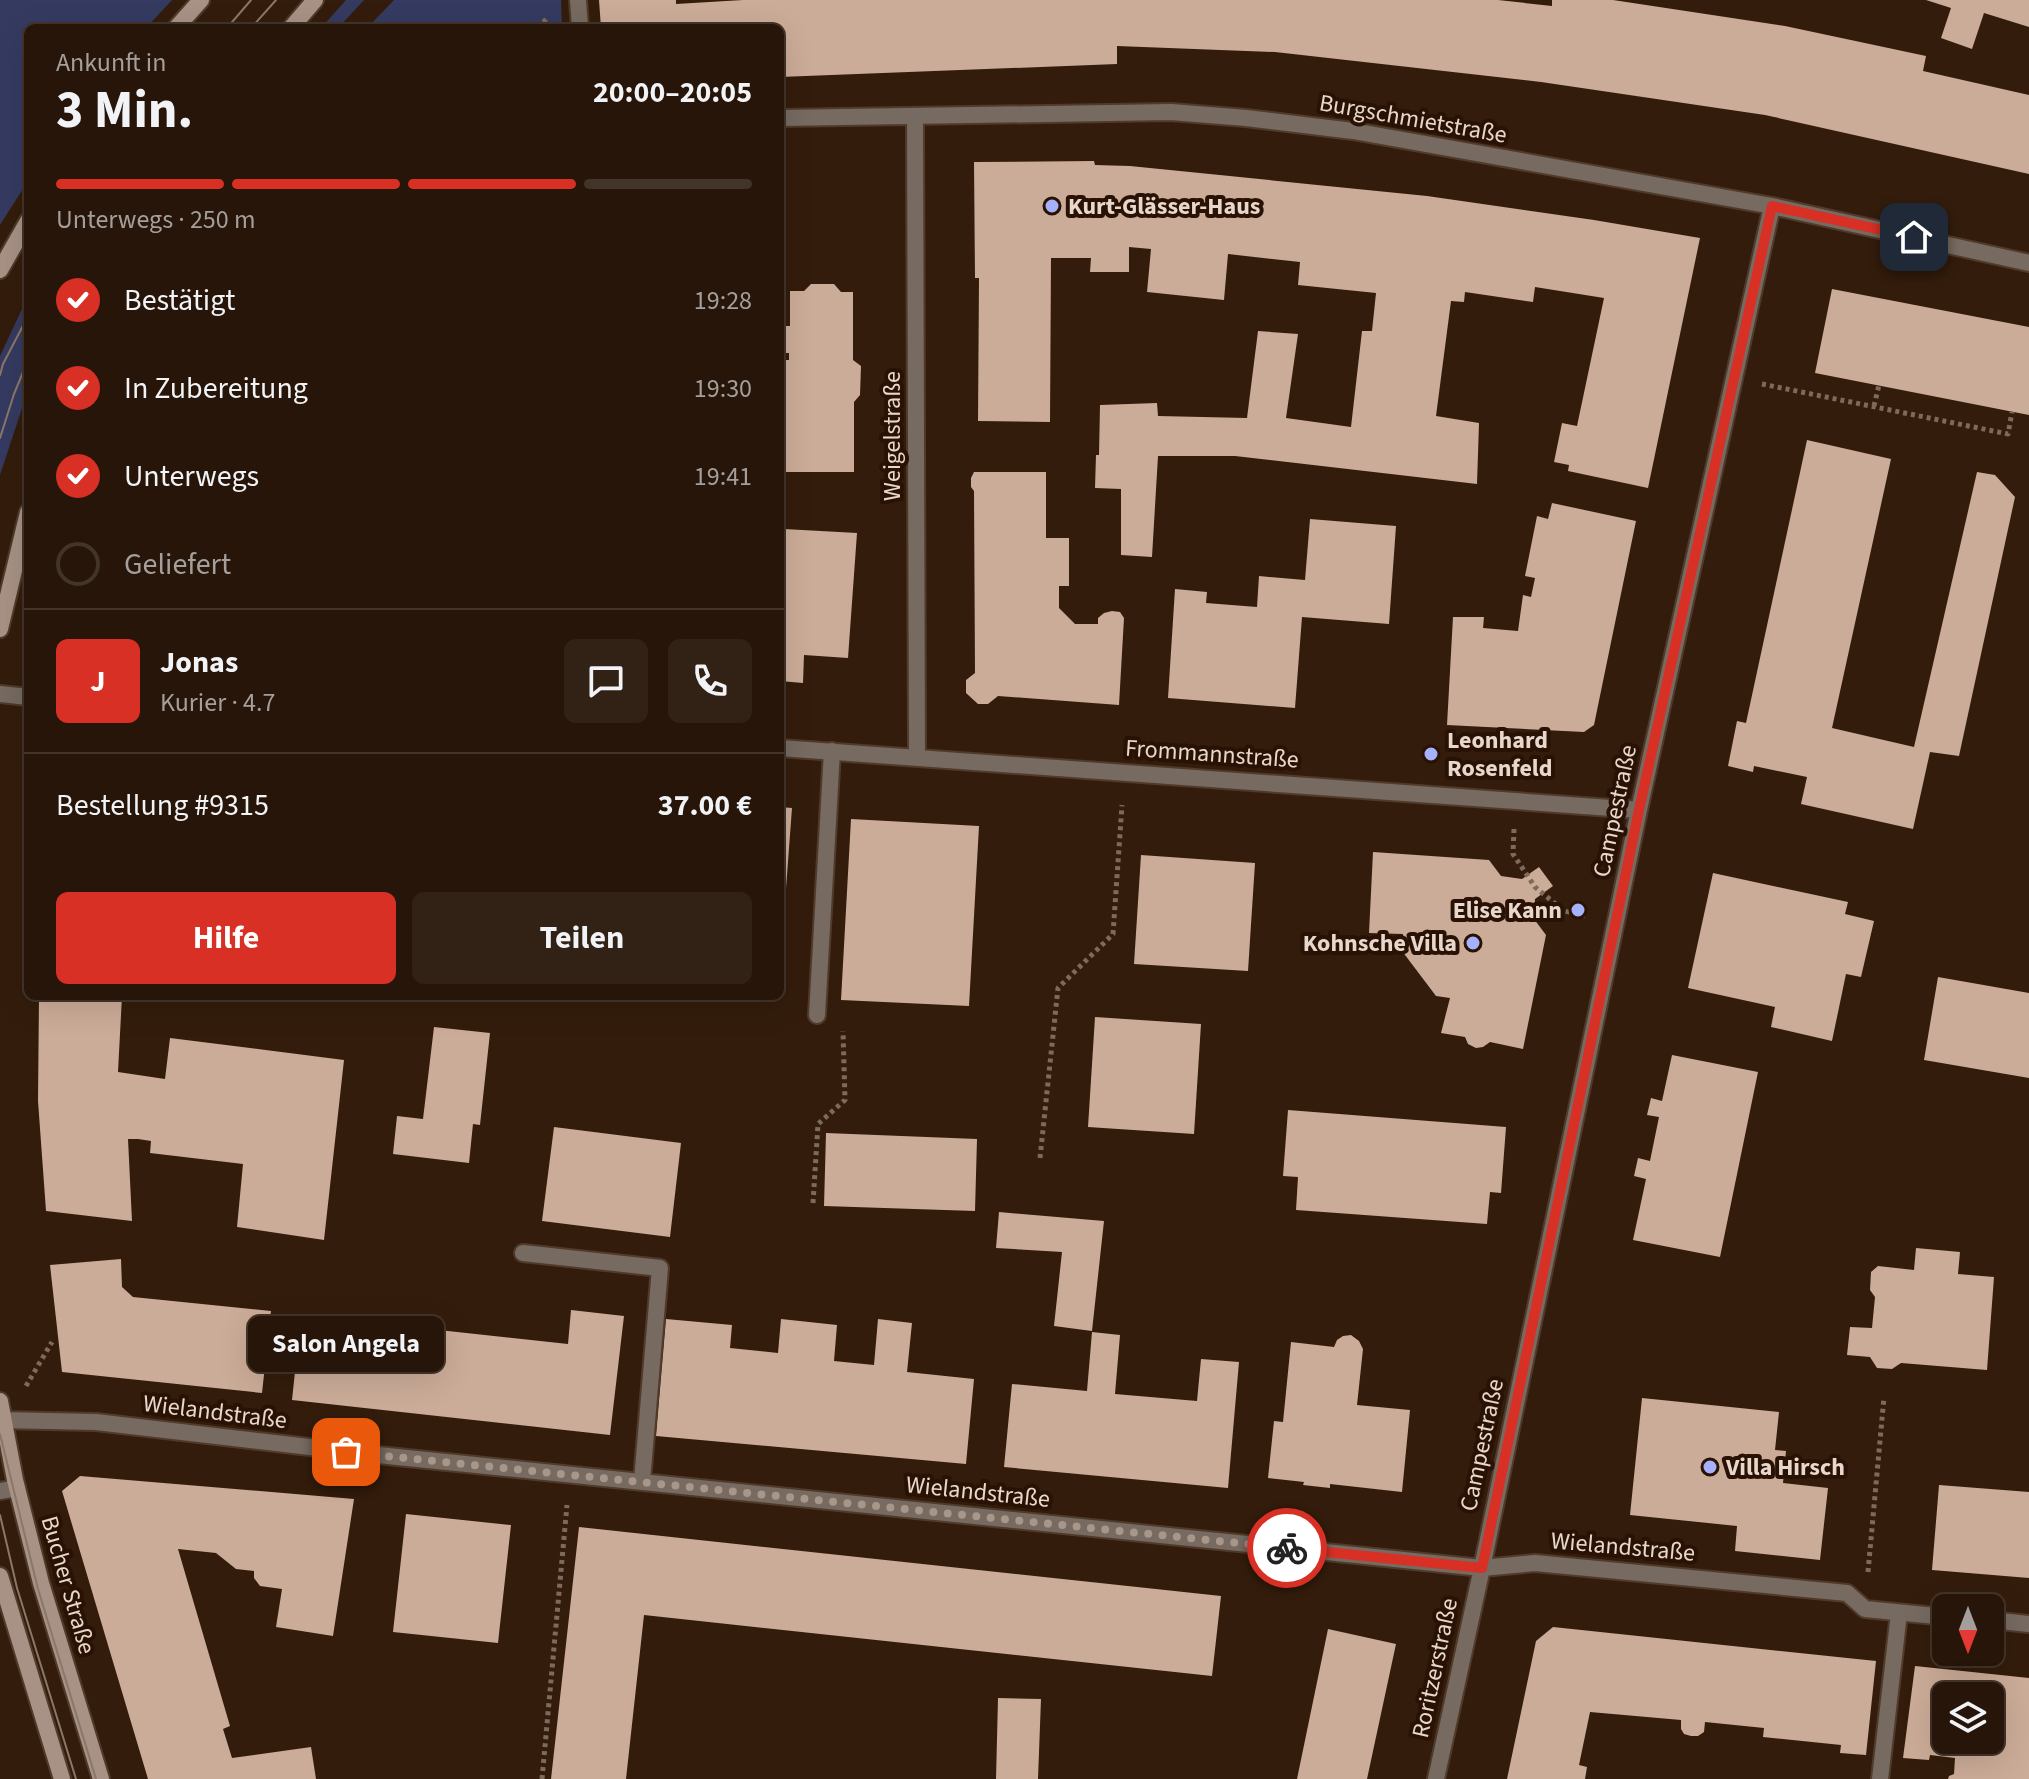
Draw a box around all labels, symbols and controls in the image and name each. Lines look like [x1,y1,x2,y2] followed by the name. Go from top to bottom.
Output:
[56,44,166,81] text: Ankunft in
[593,71,752,114] text: 20:00–20:05
[56,74,193,148] text: 3 Min.
[1316,85,1510,153] street label: Burgschmietstraße
[1068,189,1260,224] place label: Kurt-Glässer-Haus
[1043,197,1061,215] marker: Kurt-Glässer-Haus
[56,201,255,238] text: Unterwegs · 250 m
[1880,203,1948,271] pin
[1892,215,1936,259] icon: home
[56,278,100,322] icon: check
[124,279,235,322] text: Bestätigt
[694,282,752,319] text: 19:28
[56,366,100,410] icon: check
[124,367,308,410] text: In Zubereitung
[694,370,752,407] text: 19:30
[875,371,910,501] street label: Weigelstraße
[56,454,100,498] icon: check
[124,455,259,498] text: Unterwegs
[694,458,752,495] text: 19:41
[124,543,231,586] text: Geliefert
[564,639,648,723] button: chat
[668,639,752,723] button: phone
[160,641,238,684] text: Jonas
[90,660,106,703] text: J
[160,684,275,721] text: Kurier · 4.7
[1447,723,1552,786] place label: Leonhard Rosenfeld
[1124,730,1300,778] street label: Frommannstraße
[1584,742,1646,880] street label: Campestraße
[1422,745,1440,763] marker: Leonhard Rosenfeld
[56,784,269,827] text: Bestellung #9315
[658,784,752,827] text: 37.00 €
[56,892,396,984] button: Hilfe
[412,892,752,984] button: Teilen
[1453,893,1562,928] place label: Elise Kann
[1569,901,1587,919] marker: Elise Kann
[1303,926,1457,961] place label: Kohnsche Villa
[1464,934,1482,952] marker: Kohnsche Villa
[248,1316,444,1372] callout: Salon Angela
[272,1325,420,1362] text: Salon Angela
[1451,1376,1513,1514] street label: Campestraße
[141,1386,289,1438] street label: Wielandstraße
[312,1418,380,1486] pin
[324,1430,368,1474] icon: bag
[1725,1450,1845,1485] place label: Villa Hirsch
[1701,1458,1719,1476] marker: Villa Hirsch
[904,1467,1052,1517] street label: Wielandstraße
[1247,1508,1327,1588] courier
[32,1512,104,1658] street label: Bucher Straße
[1549,1523,1697,1571] street label: Wielandstraße
[1265,1526,1309,1570] icon: bike
[1932,1594,2004,1666] north arrow
[1932,1594,2004,1754] map controls
[1403,1595,1467,1741] street label: Roritzerstraße
[1932,1682,2004,1754] button: layers

